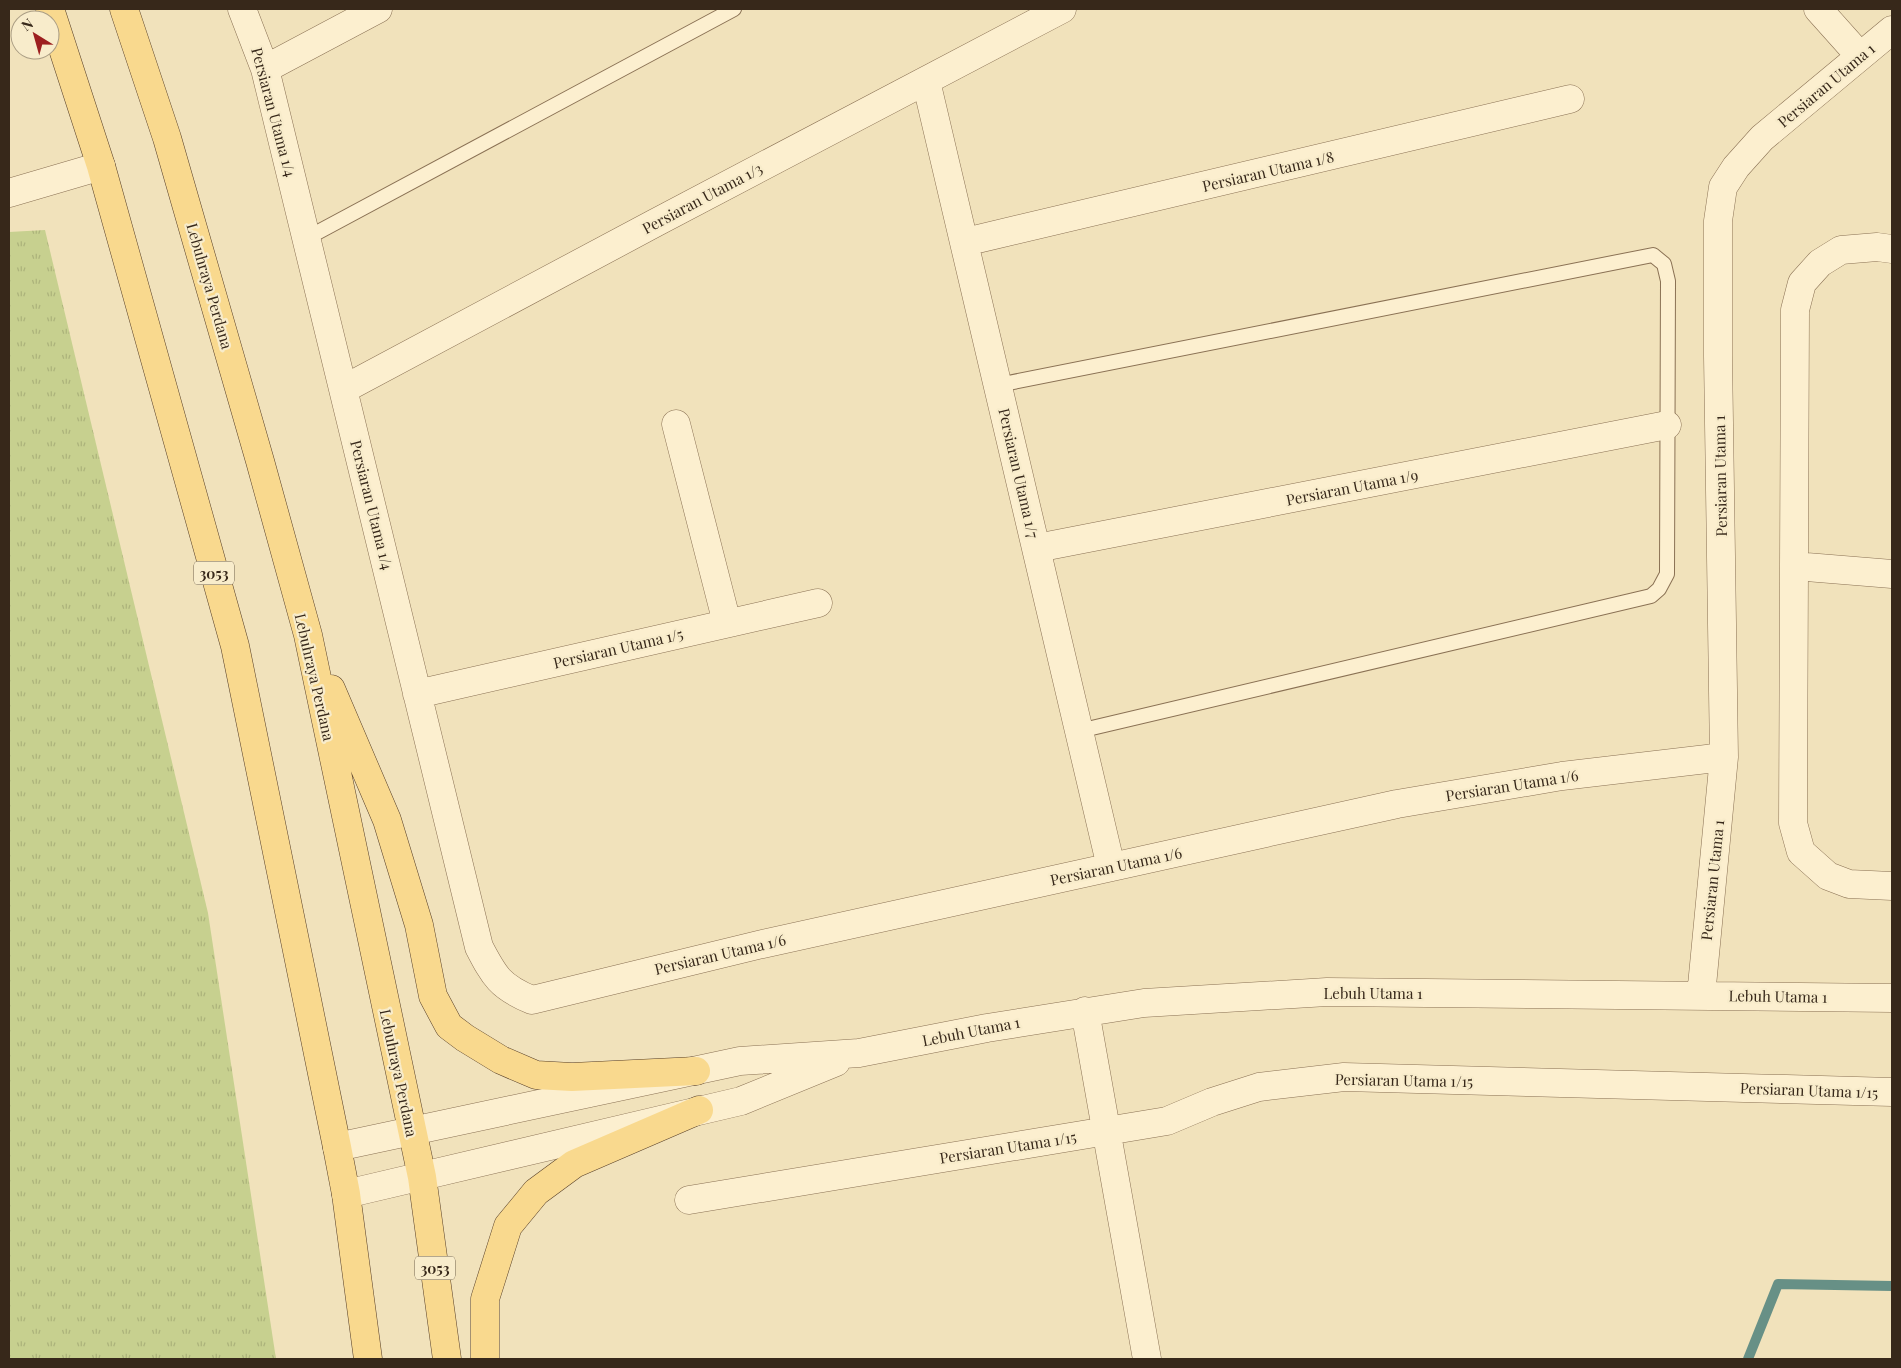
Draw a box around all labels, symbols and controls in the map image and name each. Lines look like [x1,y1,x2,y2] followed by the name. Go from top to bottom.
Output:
[10,10,60,60] north arrow
[17,14,37,35] text: N
[1773,38,1879,132] street label: Persiaran Utama 1
[247,45,301,179] street label: Persiaran Utama 1/4
[1200,146,1336,196] street label: Persiaran Utama 1/8
[639,158,766,238] street label: Persiaran Utama 1/3
[182,221,238,352] street label: Lebuhraya Perdana
[994,406,1044,540] street label: Persiaran Utama 1/7
[1709,415,1731,537] street label: Persiaran Utama 1
[346,438,398,572] street label: Persiaran Utama 1/4
[1284,464,1420,510] street label: Persiaran Utama 1/9
[194,562,234,584] road number: 3053
[291,611,339,743] street label: Lebuhraya Perdana
[551,623,685,673] street label: Persiaran Utama 1/5
[1444,765,1580,805] street label: Persiaran Utama 1/6
[1696,818,1728,941] street label: Persiaran Utama 1
[1048,842,1184,890] street label: Persiaran Utama 1/6
[652,929,788,979] street label: Persiaran Utama 1/6
[1323,983,1423,1003] street label: Lebuh Utama 1
[1728,985,1828,1007] street label: Lebuh Utama 1
[376,1007,422,1139] street label: Lebuhraya Perdana
[920,1012,1022,1050] street label: Lebuh Utama 1
[1335,1069,1473,1091] street label: Persiaran Utama 1/15
[1740,1078,1878,1102] street label: Persiaran Utama 1/15
[938,1126,1078,1168] street label: Persiaran Utama 1/15
[415,1256,455,1280] road number: 3053

